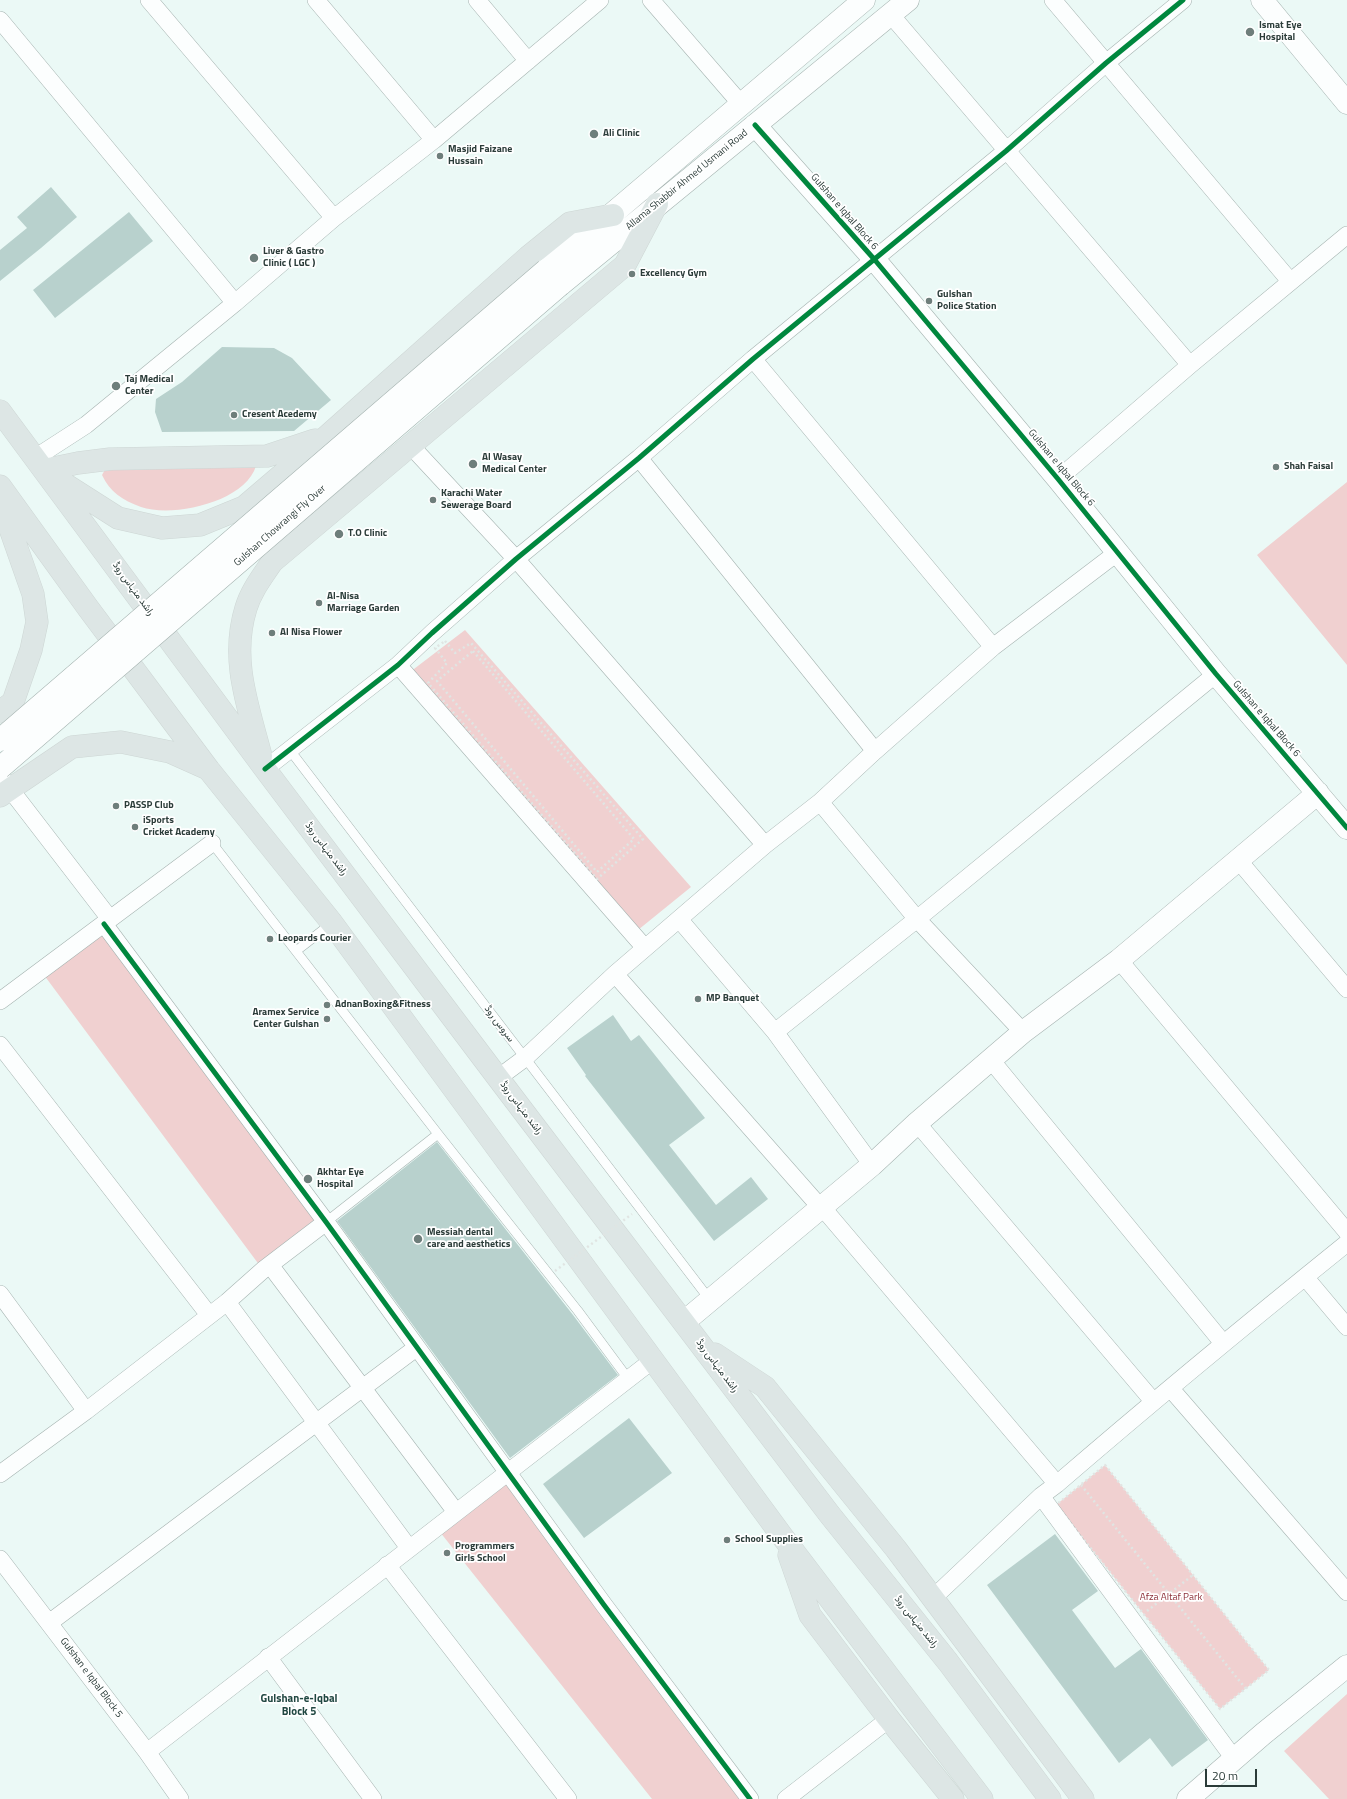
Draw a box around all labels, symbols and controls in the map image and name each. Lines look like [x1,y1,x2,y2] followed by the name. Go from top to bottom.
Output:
[1259,20,1301,44] place label: Ismat Eye Hospital
[1244,26,1256,38] marker: Ismat Eye Hospital
[624,127,750,233] street label: Allama Shabbir Ahmed Usmani Road
[588,128,600,140] marker: Ali Clinic
[603,128,640,140] place label: Ali Clinic
[448,144,512,168] place label: Masjid Faizane Hussain
[435,151,445,161] marker: Masjid Faizane Hussain
[808,172,880,252] street label: Gulshan e Iqbal Block 6
[263,246,324,270] place label: Liver & Gastro Clinic ( LGC )
[248,252,260,264] marker: Liver & Gastro Clinic ( LGC )
[640,268,707,280] place label: Excellency Gym
[627,269,637,279] marker: Excellency Gym
[937,289,996,312] place label: Gulshan Police Station
[924,296,934,306] marker: Gulshan Police Station
[125,374,173,398] place label: Taj Medical Center
[110,380,122,392] marker: Taj Medical Center
[242,409,317,421] place label: Cresent Acedemy
[229,410,239,420] marker: Cresent Acedemy
[1025,427,1097,509] street label: Gulshan e Iqbal Block 6
[482,452,547,476] place label: Al Wasay Medical Center
[467,458,479,470] marker: Al Wasay Medical Center
[1284,461,1333,473] place label: Shah Faisal
[1271,462,1281,472] marker: Shah Faisal
[232,483,328,569] street label: Gulshan Chowrangi Fly Over
[441,488,512,512] place label: Karachi Water Sewerage Board
[428,495,438,505] marker: Karachi Water Sewerage Board
[333,528,345,540] marker: T.O Clinic
[348,528,387,540] place label: T.O Clinic
[110,560,156,618] street label: راشد منہاس روڈ
[327,591,400,614] place label: Al-Nisa Marriage Garden
[314,598,324,608] marker: Al-Nisa Marriage Garden
[280,627,342,639] place label: Al Nisa Flower
[267,628,277,638] marker: Al Nisa Flower
[1230,679,1302,759] street label: Gulshan e Iqbal Block 6
[124,800,174,812] place label: PASSP Club
[111,801,121,811] marker: PASSP Club
[143,815,215,838] place label: iSports Cricket Academy
[302,820,350,878] street label: راشد منہاس روڈ
[130,822,140,832] marker: iSports Cricket Academy
[278,933,351,945] place label: Leopards Courier
[265,934,275,944] marker: Leopards Courier
[706,993,759,1005] place label: MP Banquet
[693,994,703,1004] marker: MP Banquet
[335,999,431,1011] place label: AdnanBoxing&Fitness
[322,1000,332,1010] marker: AdnanBoxing&Fitness
[481,1003,517,1045] street label: سروس روڈ
[252,1007,319,1030] place label: Aramex Service Center Gulshan
[322,1014,332,1024] marker: Aramex Service Center Gulshan
[497,1079,545,1137] street label: راشد منہاس روڈ
[317,1167,364,1190] place label: Akhtar Eye Hospital
[302,1173,314,1185] marker: Akhtar Eye Hospital
[427,1227,511,1250] place label: Messiah dental care and aesthetics
[412,1233,424,1245] marker: Messiah dental care and aesthetics
[693,1337,741,1395] street label: راشد منہاس روڈ
[735,1534,803,1546] place label: School Supplies
[722,1535,732,1545] marker: School Supplies
[455,1541,514,1564] place label: Programmers Girls School
[442,1548,452,1558] marker: Programmers Girls School
[1140,1592,1202,1604] park label: Afza Altaf Park
[891,1594,941,1650] street label: راشد منہاس روڈ
[57,1636,125,1720] street label: Gulshan e Iqbal Block 5
[261,1692,337,1718] district label: Gulshan-e-Iqbal Block 5
[1207,1761,1259,1787] scale bar
[1212,1766,1238,1785] text: 20 m

